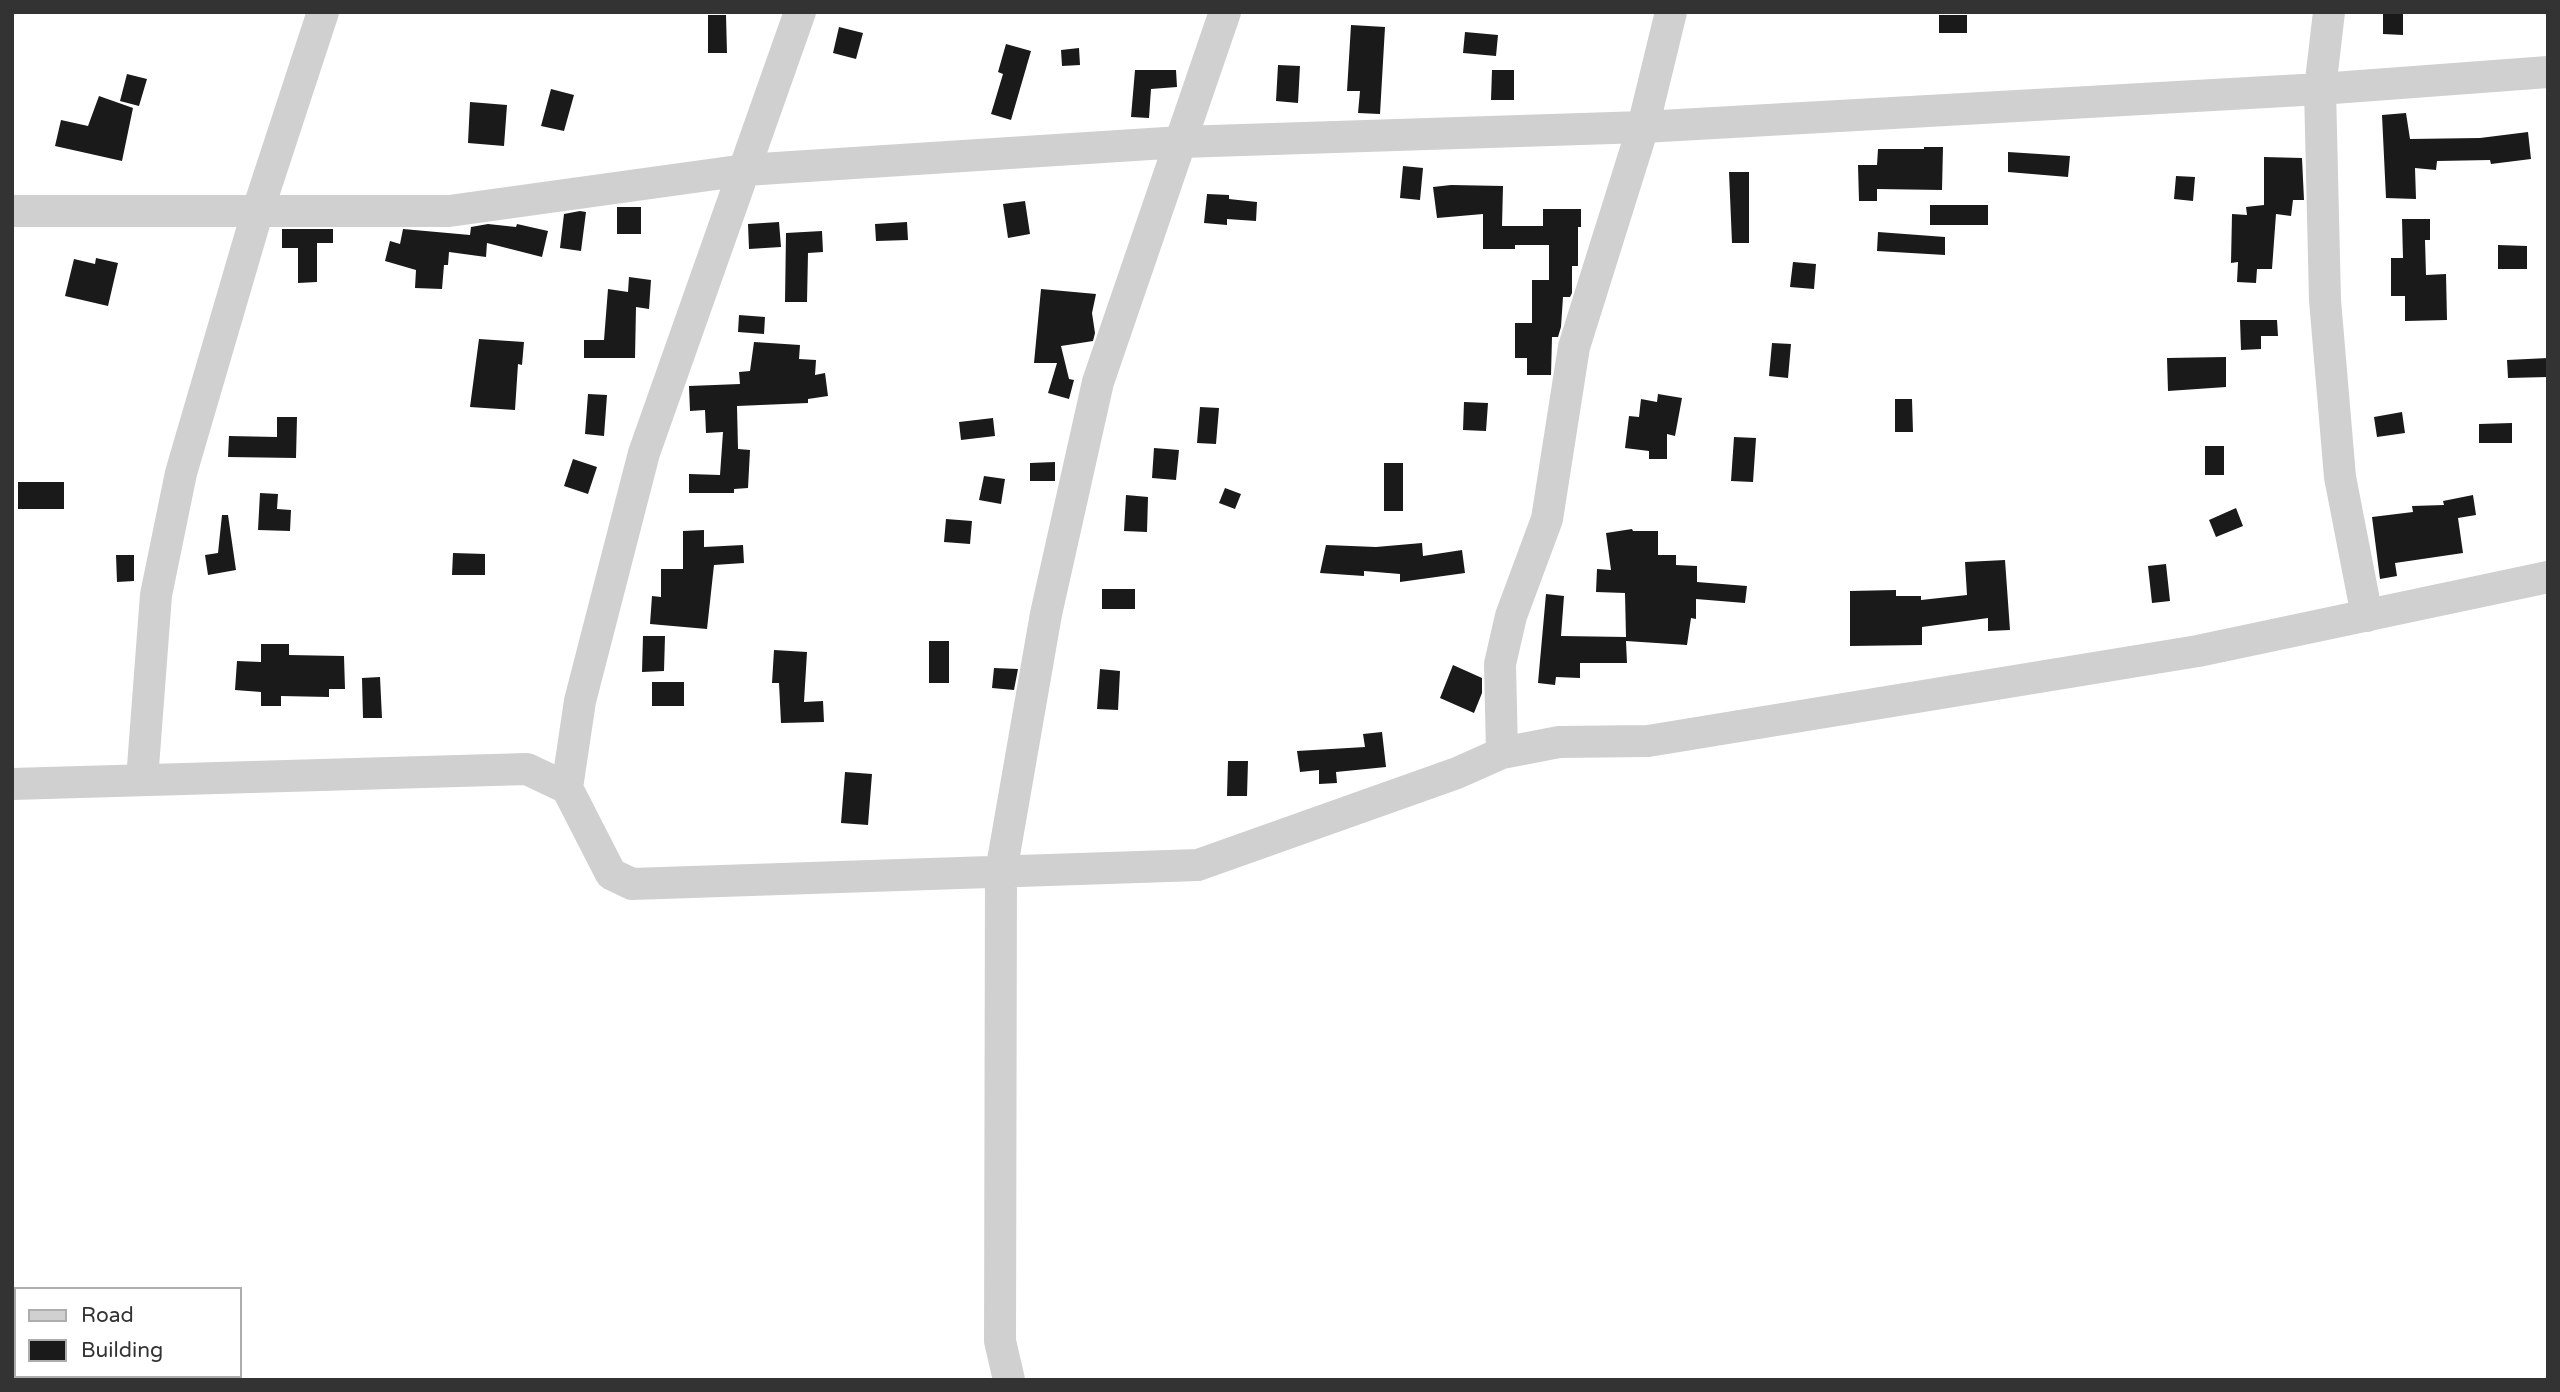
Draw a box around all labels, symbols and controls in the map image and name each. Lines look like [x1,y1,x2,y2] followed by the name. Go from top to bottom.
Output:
[14,1287,242,1378] legend
[81,1303,134,1328] text: Road
[81,1338,163,1363] text: Building

